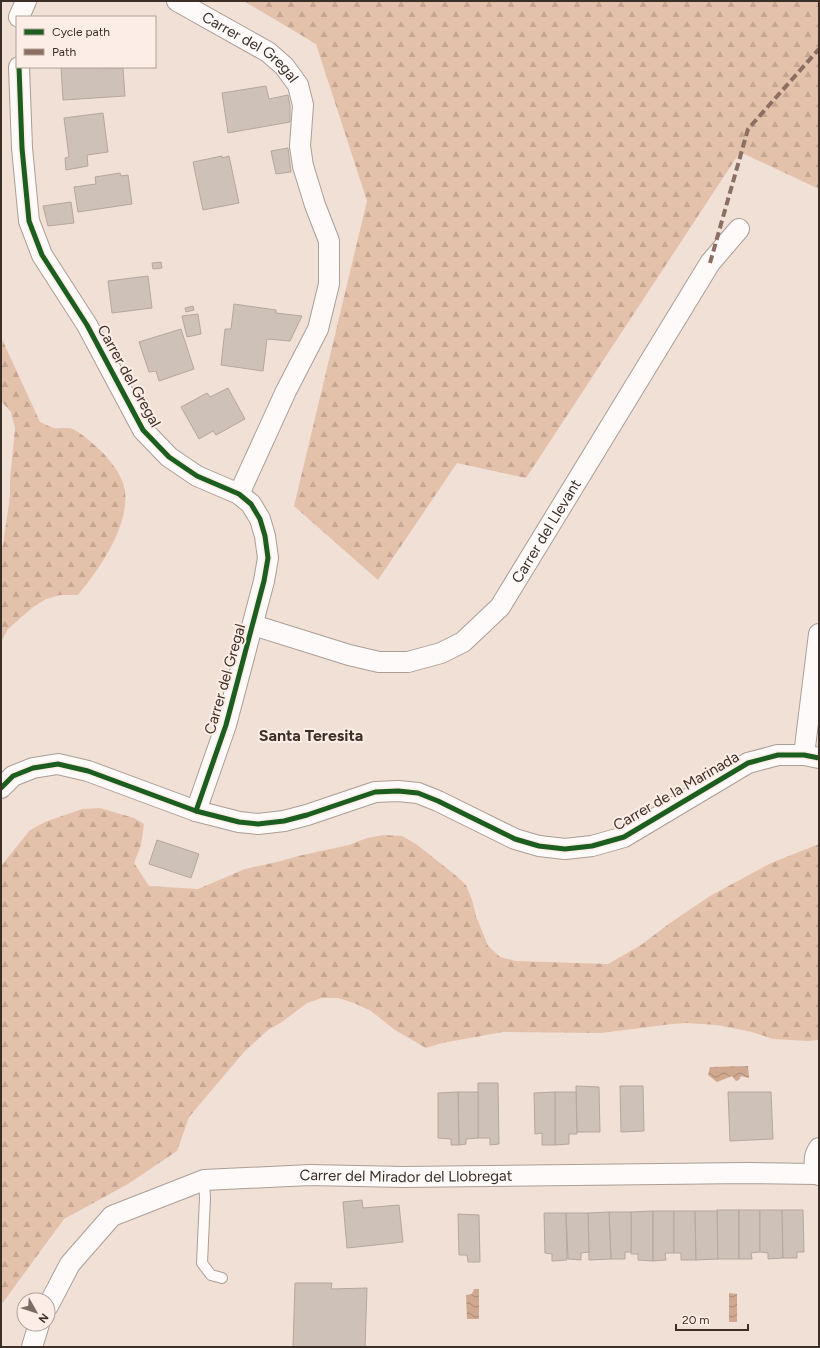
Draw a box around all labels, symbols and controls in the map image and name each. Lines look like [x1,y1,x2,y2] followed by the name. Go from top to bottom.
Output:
[199,8,302,86] street label: Carrer del Gregal
[16,16,156,68] legend
[52,25,110,39] text: Cycle path
[52,45,76,59] text: Path
[93,322,165,430] street label: Carrer del Gregal
[508,476,585,586] street label: Carrer del Llevant
[201,622,249,736] street label: Carrer del Gregal
[259,726,363,745] district label: Santa Teresita
[610,748,742,834] street label: Carrer de la Marinada
[299,1166,513,1186] street label: Carrer del Mirador del Llobregat
[16,1292,56,1332] north arrow
[676,1306,748,1332] scale bar
[36,1311,51,1325] text: N
[682,1313,710,1327] text: 20 m

